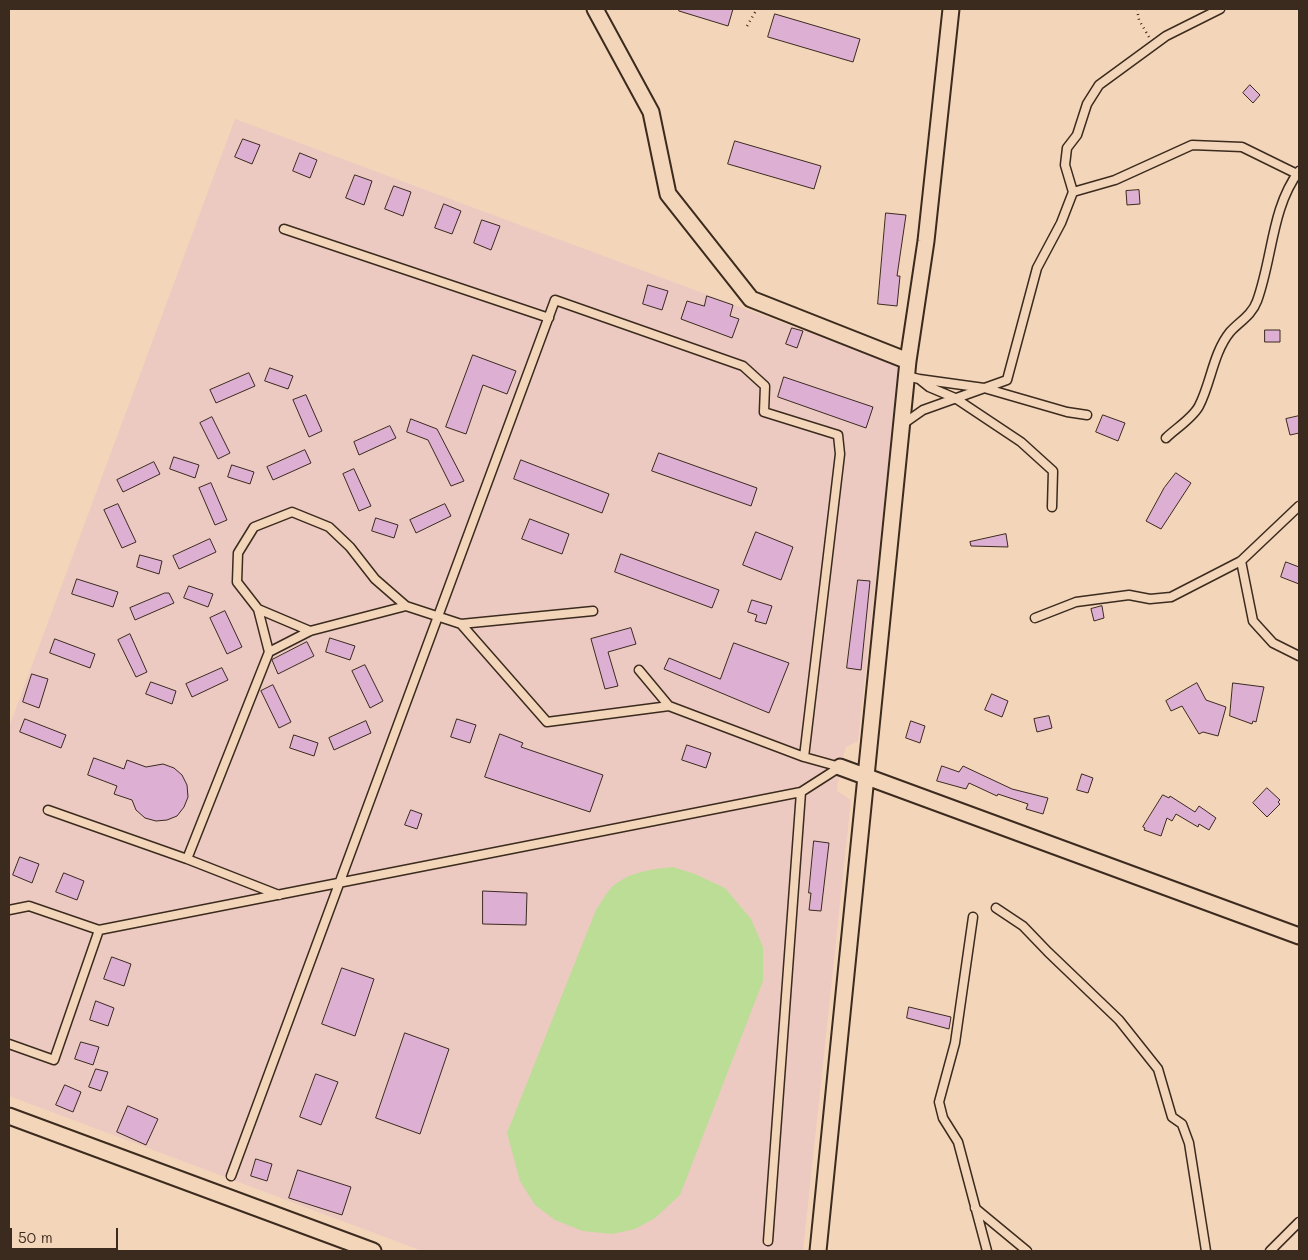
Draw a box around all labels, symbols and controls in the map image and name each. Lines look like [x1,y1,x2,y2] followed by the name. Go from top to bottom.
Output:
[12,1218,120,1250] scale bar
[18,1227,53,1247] text: 50 m

